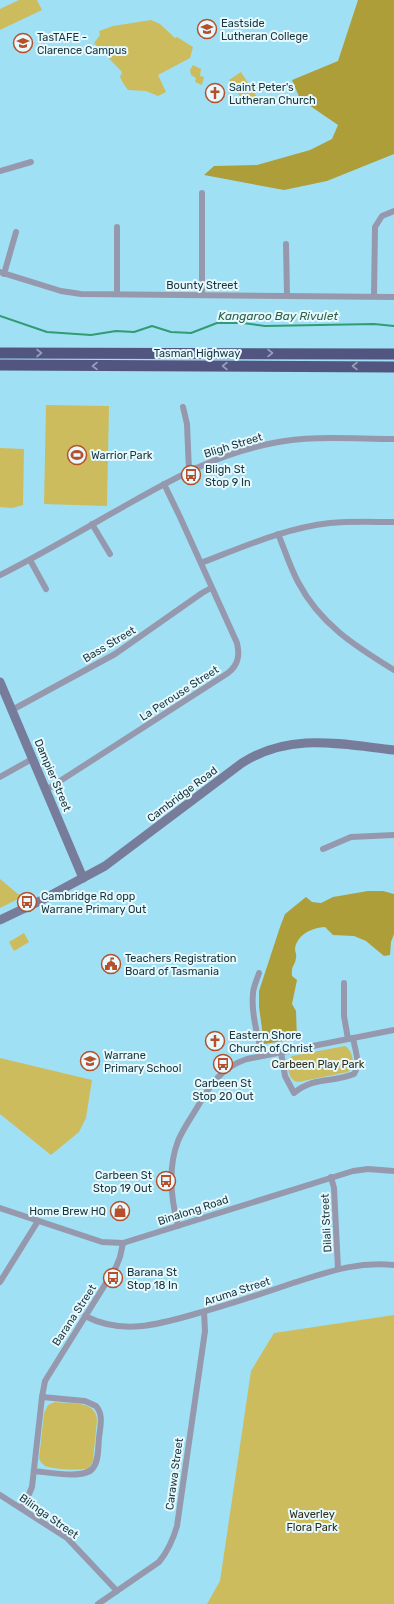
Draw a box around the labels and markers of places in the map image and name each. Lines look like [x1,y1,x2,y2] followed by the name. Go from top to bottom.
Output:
[221,17,308,43] place label: Eastside Lutheran College
[196,18,218,40] school or university icon: Eastside Lutheran College
[37,31,127,57] place label: TasTAFE - Clarence Campus
[12,32,34,54] school or university icon: TasTAFE - Clarence Campus
[229,81,316,107] place label: Saint Peter's Lutheran Church
[204,82,226,104] church icon: Saint Peter's Lutheran Church
[66,444,88,466] sports icon: Warrior Park
[91,449,153,462] place label: Warrior Park
[205,463,251,489] place label: Bligh St Stop 9 In
[180,464,202,486] bus stop icon: Bligh St Stop 9 In
[41,890,147,916] place label: Cambridge Rd opp Warrane Primary Out
[16,891,38,913] bus stop icon: Cambridge Rd opp Warrane Primary Out
[125,952,236,978] place label: Teachers Registration Board of Tasmania
[100,953,122,975] public building icon: Teachers Registration Board of Tasmania
[229,1029,314,1055] place label: Eastern Shore Church of Christ
[204,1030,226,1052] church icon: Eastern Shore Church of Christ
[104,1049,181,1075] place label: Warrane Primary School
[79,1050,101,1072] school or university icon: Warrane Primary School
[212,1053,234,1075] bus stop icon: Carbeen St Stop 20 Out
[192,1077,254,1103] place label: Carbeen St Stop 20 Out
[93,1169,153,1195] place label: Carbeen St Stop 19 Out
[155,1170,177,1192] bus stop icon: Carbeen St Stop 19 Out
[109,1200,131,1222] shop icon: Home Brew HQ
[29,1205,106,1218] place label: Home Brew HQ
[127,1266,178,1292] place label: Barana St Stop 18 In
[102,1267,124,1289] bus stop icon: Barana St Stop 18 In

